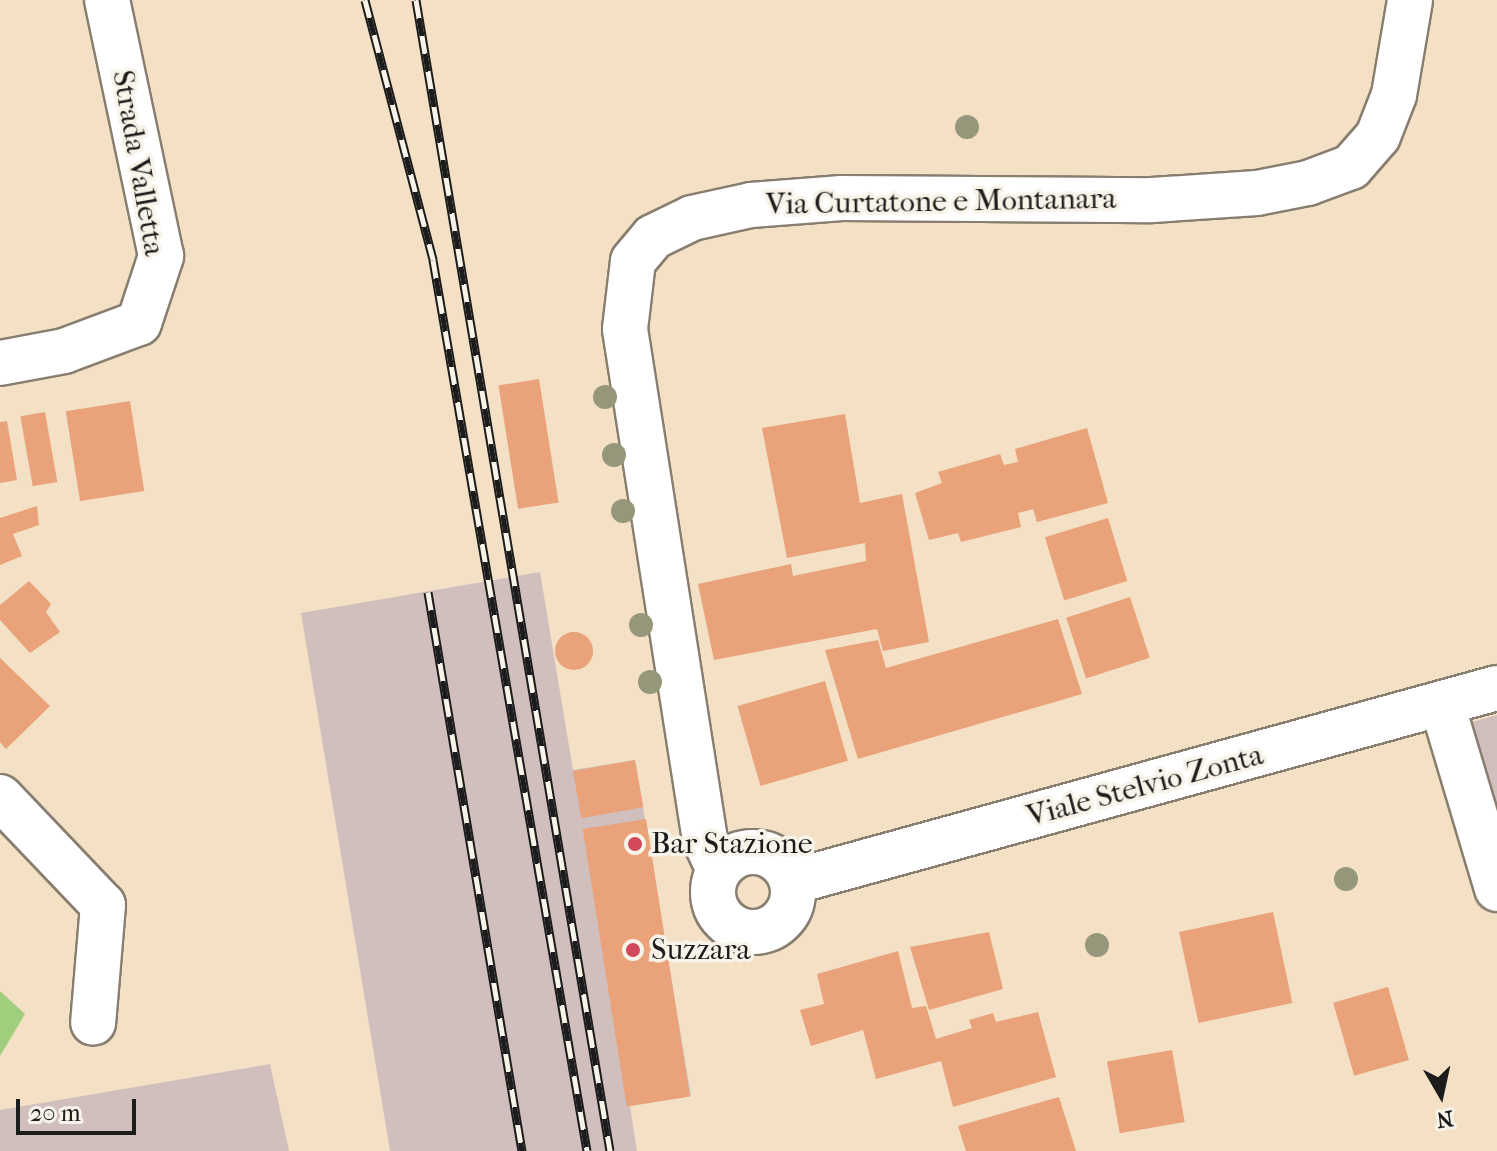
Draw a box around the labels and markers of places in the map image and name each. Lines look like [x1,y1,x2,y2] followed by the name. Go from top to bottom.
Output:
[651,826,813,862] place label: Bar Stazione
[626,835,644,853] marker: Bar Stazione
[651,932,750,968] place label: Suzzara
[622,939,644,961] marker: Suzzara

